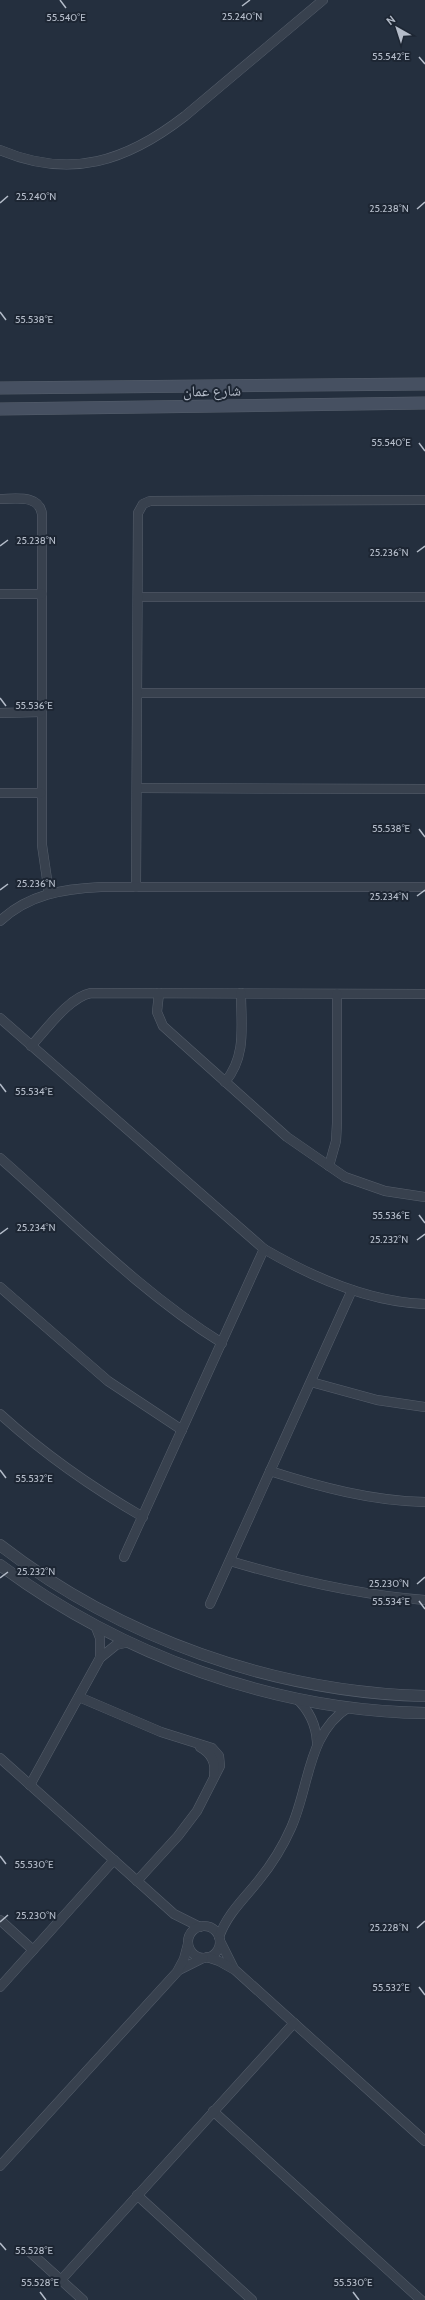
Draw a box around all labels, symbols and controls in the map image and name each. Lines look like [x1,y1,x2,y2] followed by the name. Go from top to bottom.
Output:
[377,8,417,48] north arrow
[222,10,262,23] text: 25.240°N
[46,11,86,24] text: 55.540°E
[383,12,398,28] text: N
[372,50,410,63] text: 55.542°E
[16,190,56,203] text: 25.240°N
[369,202,409,215] text: 25.238°N
[15,313,54,326] text: 55.538°E
[183,381,241,402] street label: شارع عمان
[371,436,411,449] text: 55.540°E
[16,534,56,547] text: 25.238°N
[370,546,408,559] text: 25.236°N
[15,699,53,712] text: 55.536°E
[372,822,411,835] text: 55.538°E
[17,877,55,890] text: 25.236°N
[369,890,409,903] text: 25.234°N
[15,1085,53,1098] text: 55.534°E
[372,1209,410,1222] text: 55.536°E
[16,1221,56,1234] text: 25.234°N
[370,1233,408,1246] text: 25.232°N
[15,1472,53,1485] text: 55.532°E
[17,1565,55,1578] text: 25.232°N
[369,1577,409,1590] text: 25.230°N
[372,1595,410,1608] text: 55.534°E
[14,1858,54,1871] text: 55.530°E
[16,1909,56,1922] text: 25.230°N
[369,1921,409,1934] text: 25.228°N
[372,1981,410,1994] text: 55.532°E
[15,2244,53,2257] text: 55.528°E
[21,2276,59,2289] text: 55.528°E
[333,2276,373,2289] text: 55.530°E

